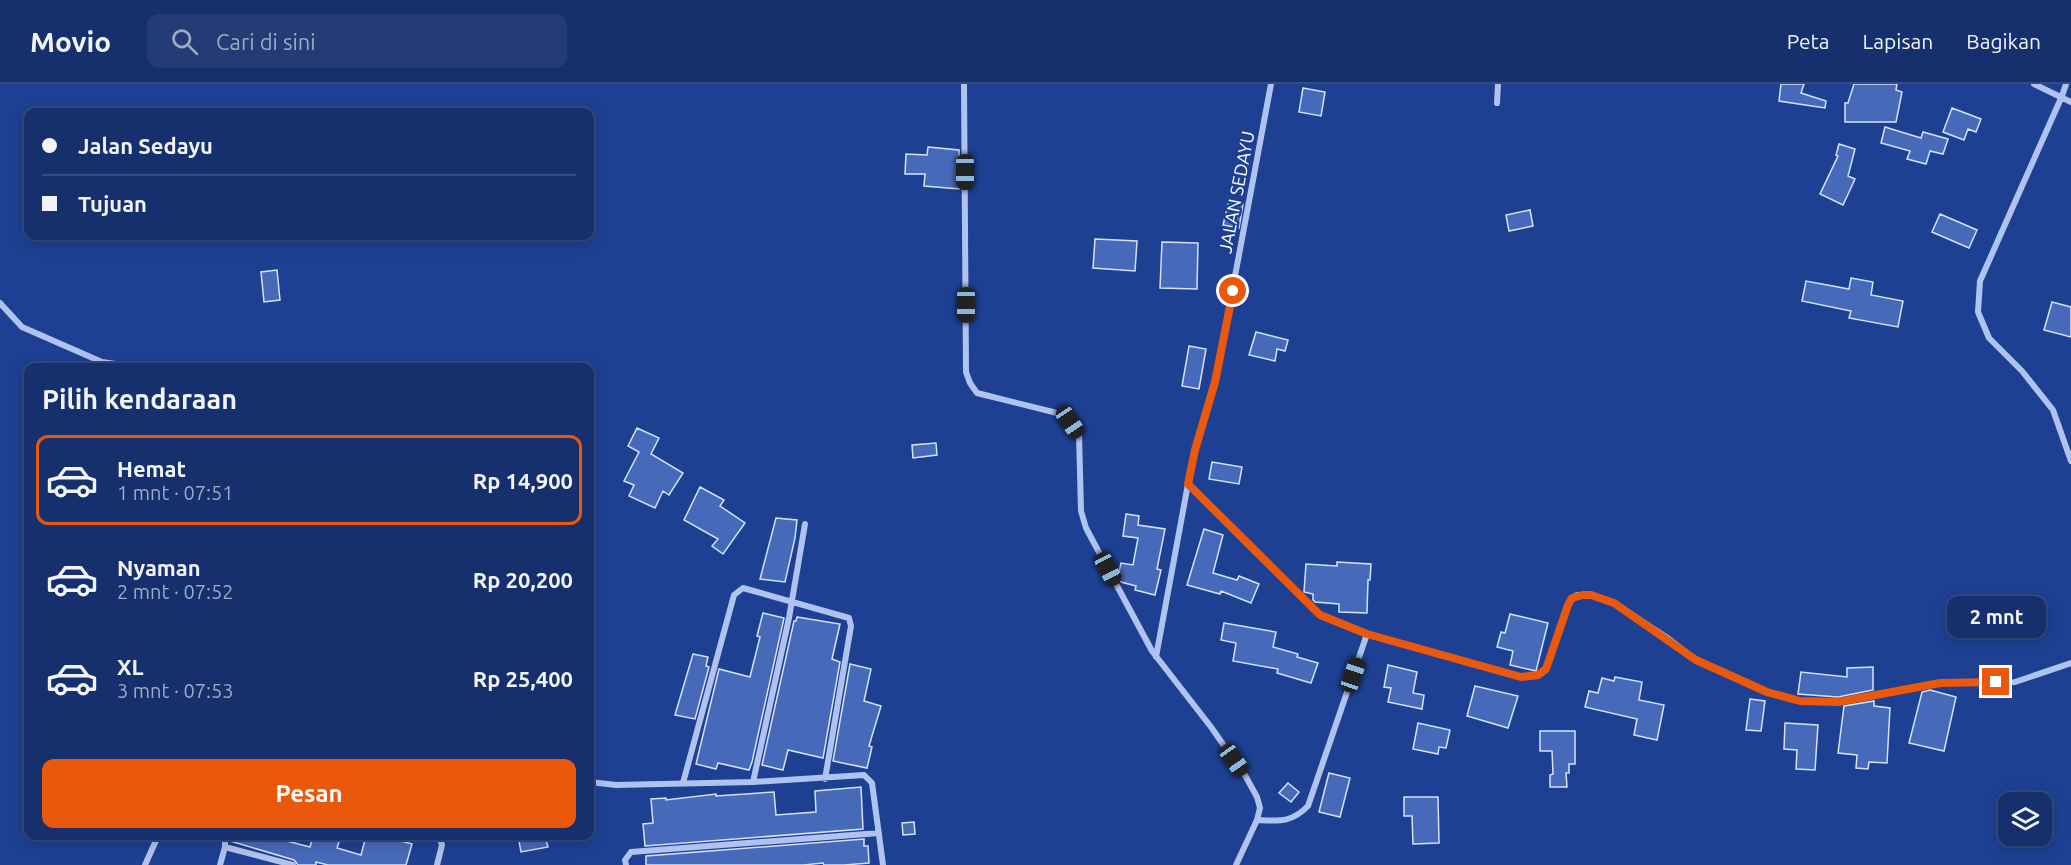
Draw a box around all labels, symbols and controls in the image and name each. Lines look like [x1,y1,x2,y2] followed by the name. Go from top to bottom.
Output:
[147,14,567,68] search box
[168,25,201,58] icon: search
[30,26,111,57] text: Movio
[216,29,316,54] text: Cari di sini
[1787,29,1830,53] text: Peta
[1863,29,1933,53] text: Lapisan
[1966,29,2041,53] text: Bagikan
[1214,129,1258,255] street label: JALAN SEDAYU
[78,133,213,158] text: Jalan Sedayu
[956,154,974,190] car
[78,191,147,216] text: Tujuan
[1219,277,1246,304] route start
[957,287,975,323] car
[42,384,237,414] text: Pilih kendaraan
[1052,402,1088,442] car
[45,453,99,507] icon: car
[117,456,186,481] text: Hemat
[473,468,573,493] text: Rp 14,900
[117,481,234,504] text: 1 mnt · 07:51
[1092,549,1124,589] car
[45,552,99,606] icon: car
[117,555,201,580] text: Nyaman
[473,567,573,592] text: Rp 20,200
[117,580,234,603] text: 2 mnt · 07:52
[1946,595,2046,637] callout: 2 mnt
[1970,605,2023,628] text: 2 mnt
[45,651,99,705] icon: car
[117,654,144,679] text: XL
[1339,655,1367,695] car
[473,666,573,691] text: Rp 25,400
[1982,668,2009,695] route end
[117,679,234,702] text: 3 mnt · 07:53
[1216,740,1252,780] car
[42,759,576,828] button: Pesan
[1998,792,2052,846] map controls
[1998,792,2052,846] button: layers

